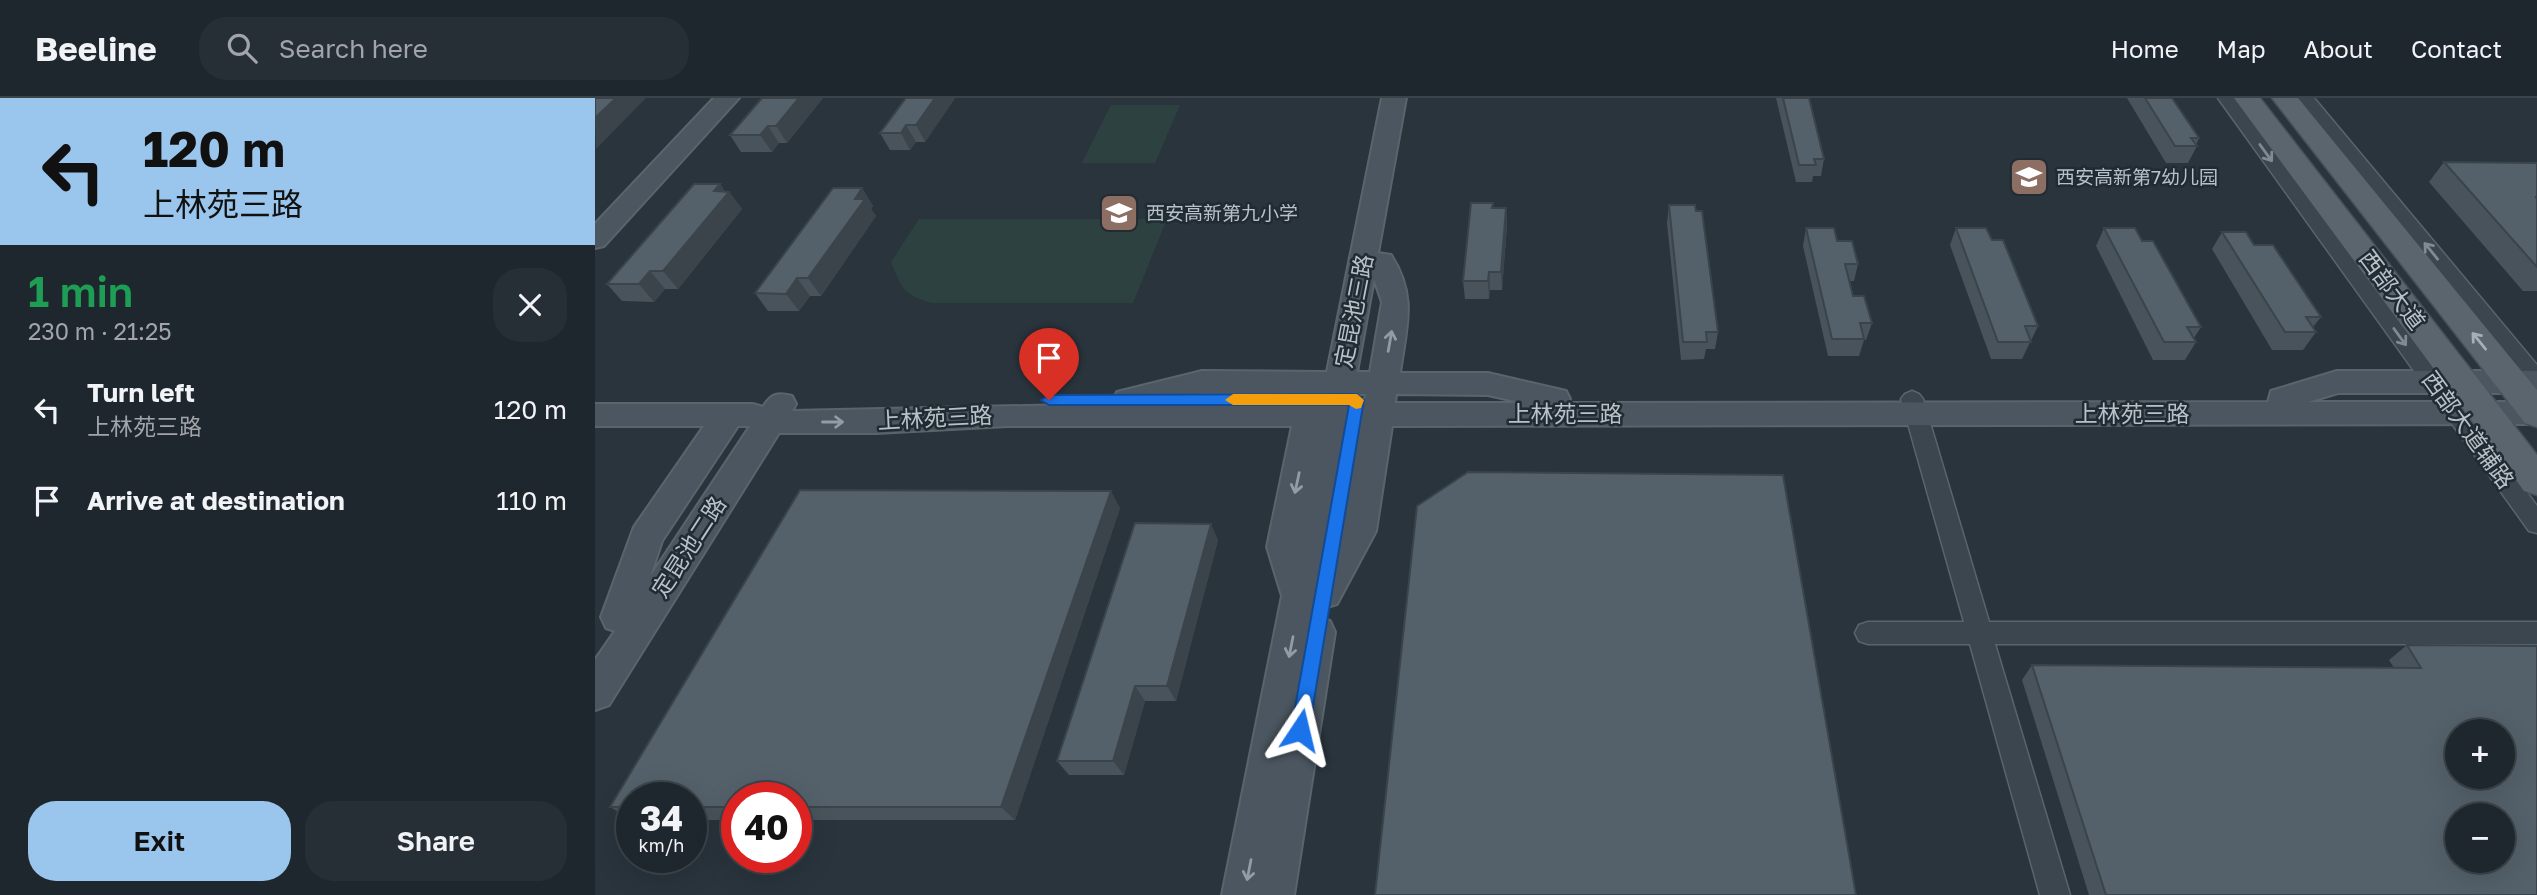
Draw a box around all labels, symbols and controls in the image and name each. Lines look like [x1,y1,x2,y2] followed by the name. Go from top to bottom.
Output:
[199,17,689,80] search box
[35,29,157,68] text: Beeline
[223,29,261,67] icon: search
[279,33,428,64] text: Search here
[2111,34,2179,63] text: Home
[2217,34,2266,63] text: Map
[2304,34,2373,63] text: About
[2411,34,2502,63] text: Contact
[143,119,285,178] text: 120 m
[28,126,119,217] icon: left
[2259,143,2273,162] one-way arrow
[2008,156,2050,198] school or university icon: 西安高新第7幼儿园
[2056,165,2218,188] place label: 西安高新第7幼儿园
[143,185,303,223] text: 上林苑三路
[1098,192,1140,234] school or university icon: 西安高新第九小学
[1146,201,1298,224] place label: 西安高新第九小学
[2424,242,2439,260] one-way arrow
[2354,244,2432,335] street label: 西部大道
[1328,252,1378,370] street label: 定昆池三路
[28,266,133,316] text: 1 min
[493,268,567,342] button: close
[28,317,172,345] text: 230 m · 21:25
[2393,327,2407,346] one-way arrow
[1019,328,1079,400] pin
[1384,330,1397,353] one-way arrow
[2472,333,2487,351] one-way arrow
[1030,339,1068,377] icon: arrive
[2417,365,2521,493] street label: 西部大道辅路
[87,377,195,408] text: Turn left
[28,391,66,429] icon: left
[494,394,567,425] text: 120 m
[1508,399,1623,427] street label: 上林苑三路
[2075,399,2190,427] street label: 上林苑三路
[877,400,993,434] street label: 上林苑三路
[87,412,202,440] text: 上林苑三路
[821,415,844,429] one-way arrow
[1289,471,1303,494] one-way arrow
[28,482,66,520] icon: arrive
[87,485,345,516] text: Arrive at destination
[496,485,567,516] text: 110 m
[645,491,731,602] street label: 定昆池二路
[1284,635,1298,658] one-way arrow
[1263,693,1337,767] position arrow
[2445,719,2515,873] map controls
[2445,719,2515,789] button: +
[721,782,812,873] speed limit sign: 40
[640,797,683,839] text: 34
[28,801,291,881] button: Exit
[305,801,567,881] button: Share
[2445,803,2515,873] button: −
[639,834,684,856] text: km/h
[1242,858,1255,881] one-way arrow

